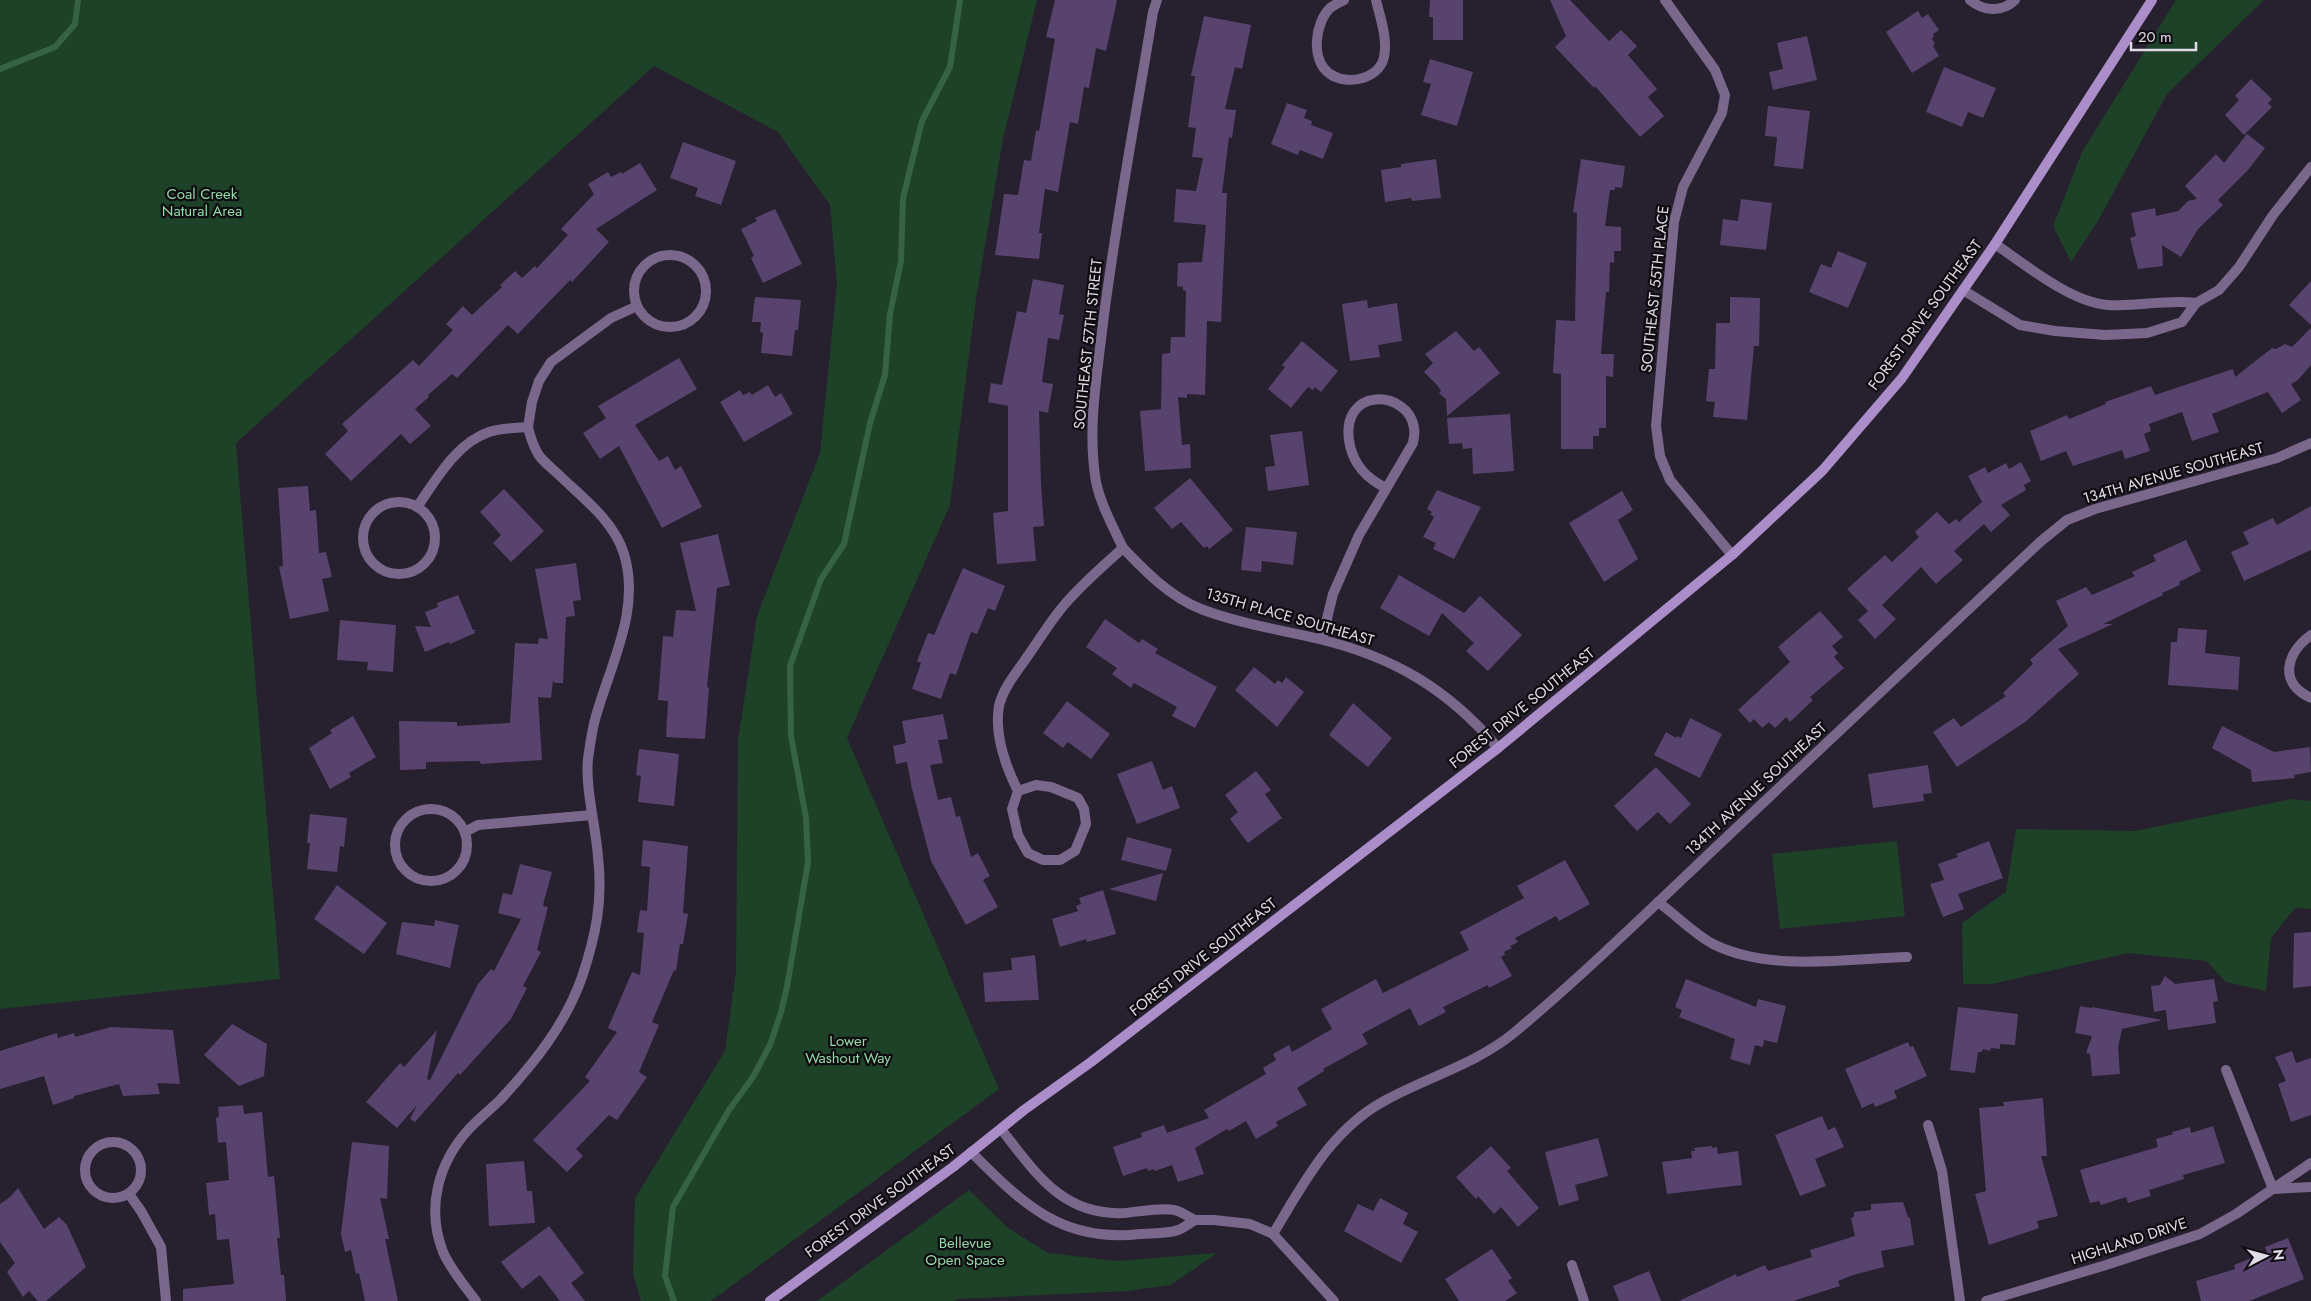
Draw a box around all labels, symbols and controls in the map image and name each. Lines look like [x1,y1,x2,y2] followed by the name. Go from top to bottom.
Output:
[2131,20,2196,52] scale bar
[2138,26,2172,48] text: 20 m
[162,183,242,222] park label: Coal Creek Natural Area
[1635,205,1675,373] street label: SOUTHEAST 55TH PLACE
[1863,235,1987,395] street label: FOREST DRIVE SOUTHEAST
[1068,258,1108,430] street label: SOUTHEAST 57TH STREET
[2080,437,2266,509] street label: 134TH AVENUE SOUTHEAST
[1203,582,1377,652] street label: 135TH PLACE SOUTHEAST
[1445,642,1599,774] street label: FOREST DRIVE SOUTHEAST
[1680,717,1832,861] street label: 134TH AVENUE SOUTHEAST
[1125,893,1281,1021] street label: FOREST DRIVE SOUTHEAST
[805,1030,891,1069] park label: Lower Washout Way
[800,1139,960,1263] street label: FOREST DRIVE SOUTHEAST
[2068,1212,2190,1270] street label: HIGHLAND DRIVE
[2241,1231,2291,1281] north arrow
[925,1232,1005,1271] park label: Bellevue Open Space
[2268,1248,2289,1261] text: N

